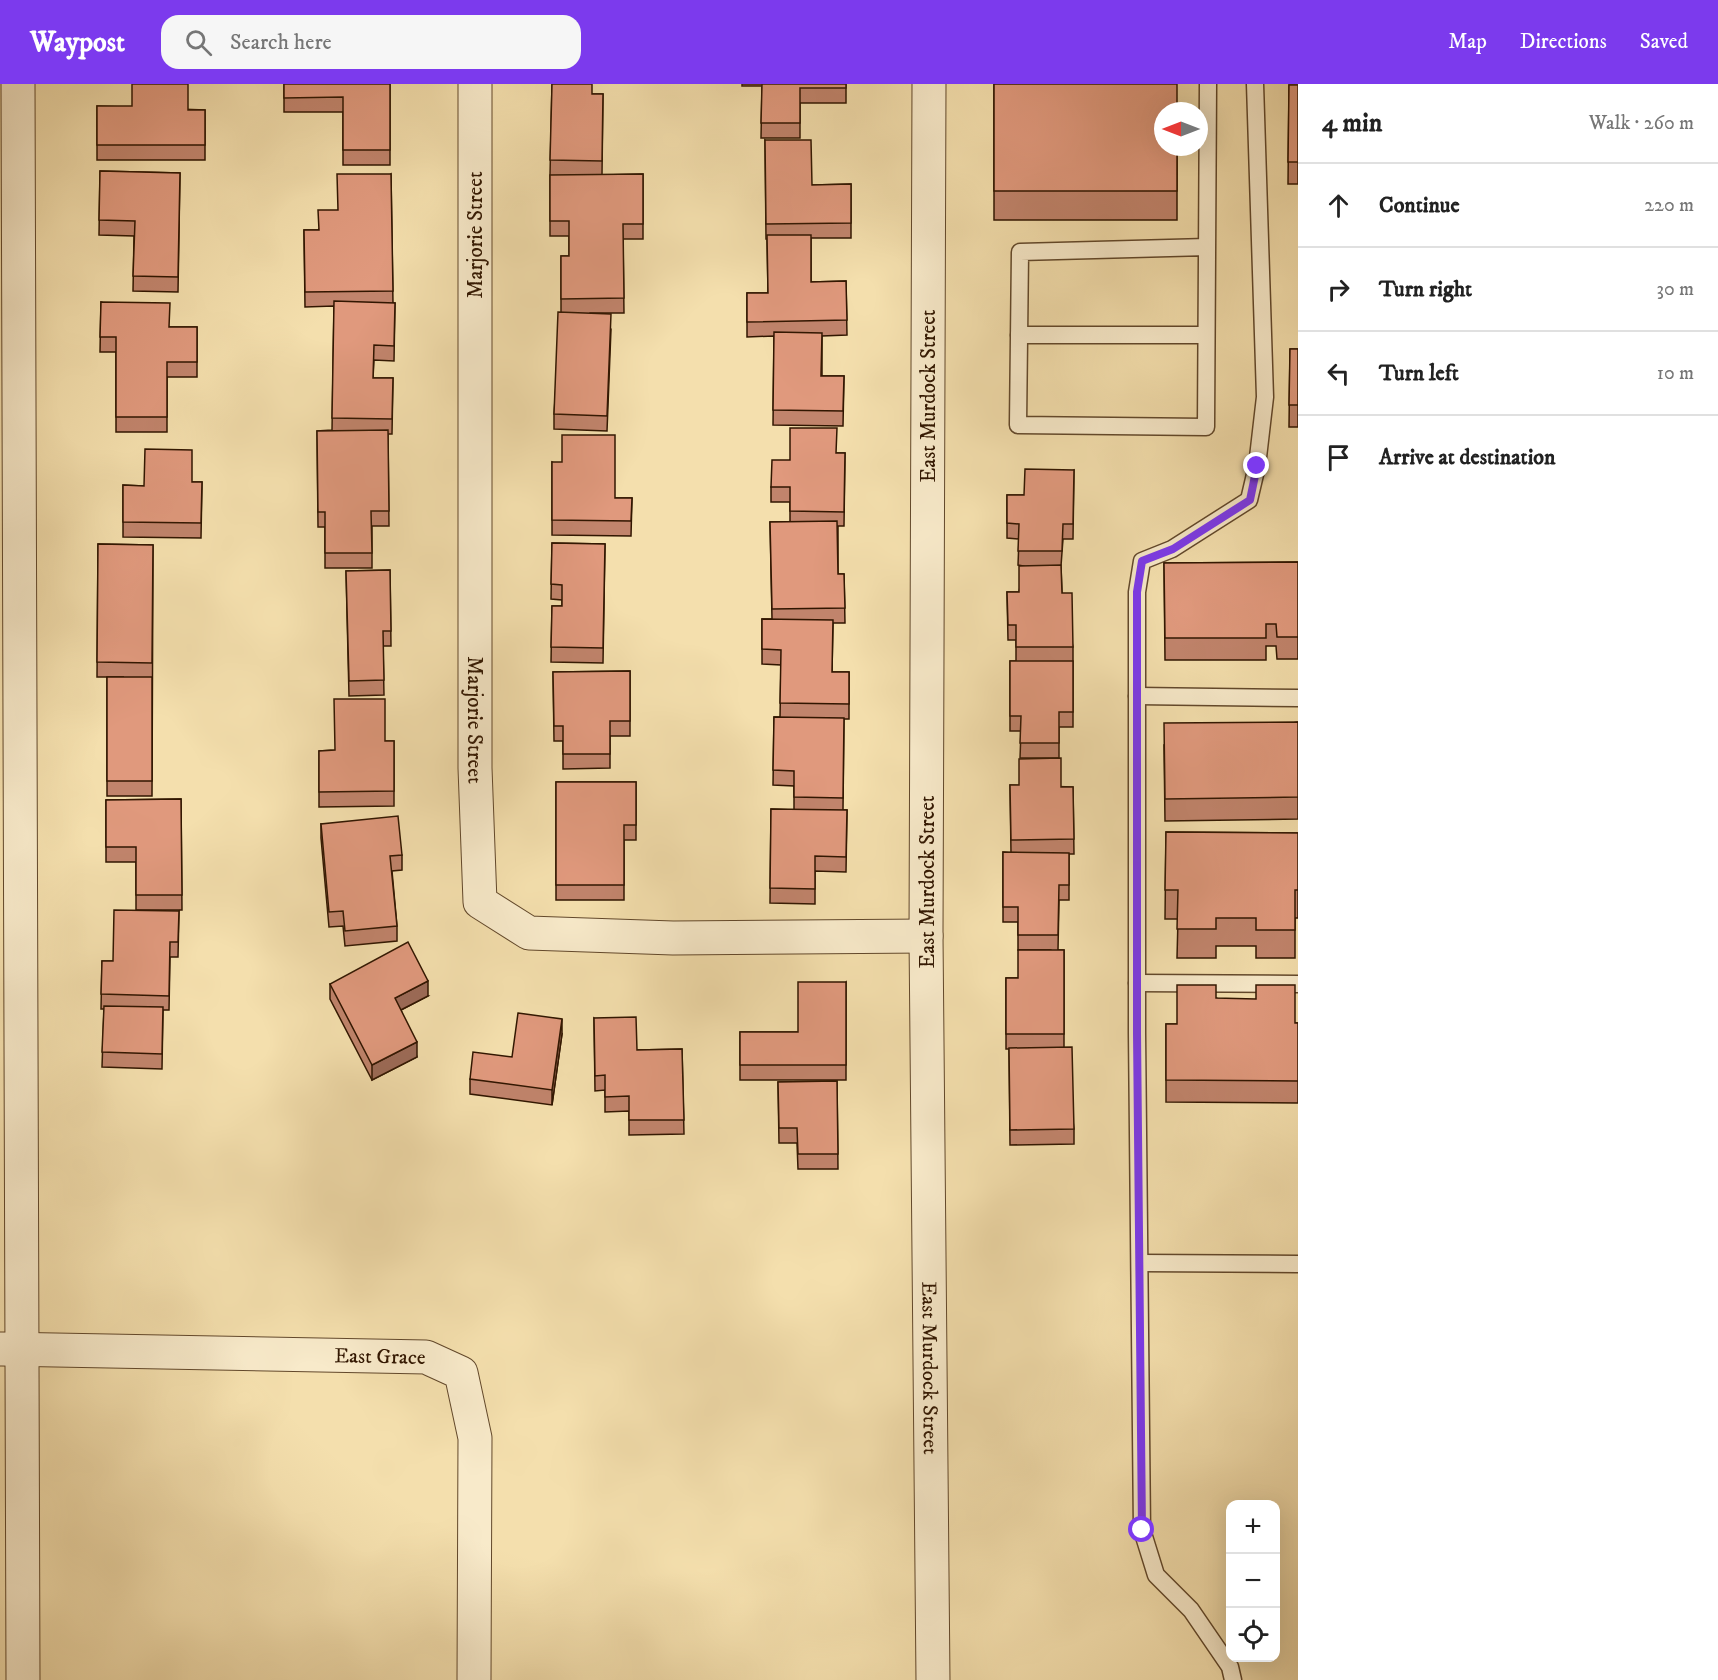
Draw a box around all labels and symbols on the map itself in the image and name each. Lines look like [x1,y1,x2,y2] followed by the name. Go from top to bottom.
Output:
[1154,102,1208,156] north arrow
[463,171,489,299] street label: Marjorie Street
[916,309,942,483] street label: East Murdock Street
[1243,452,1269,478] route end
[461,656,488,784] street label: Marjorie Street
[915,795,941,969] street label: East Murdock Street
[915,1281,943,1455] street label: East Murdock Street
[334,1343,426,1371] street label: East Grace
[1128,1516,1154,1542] route start

